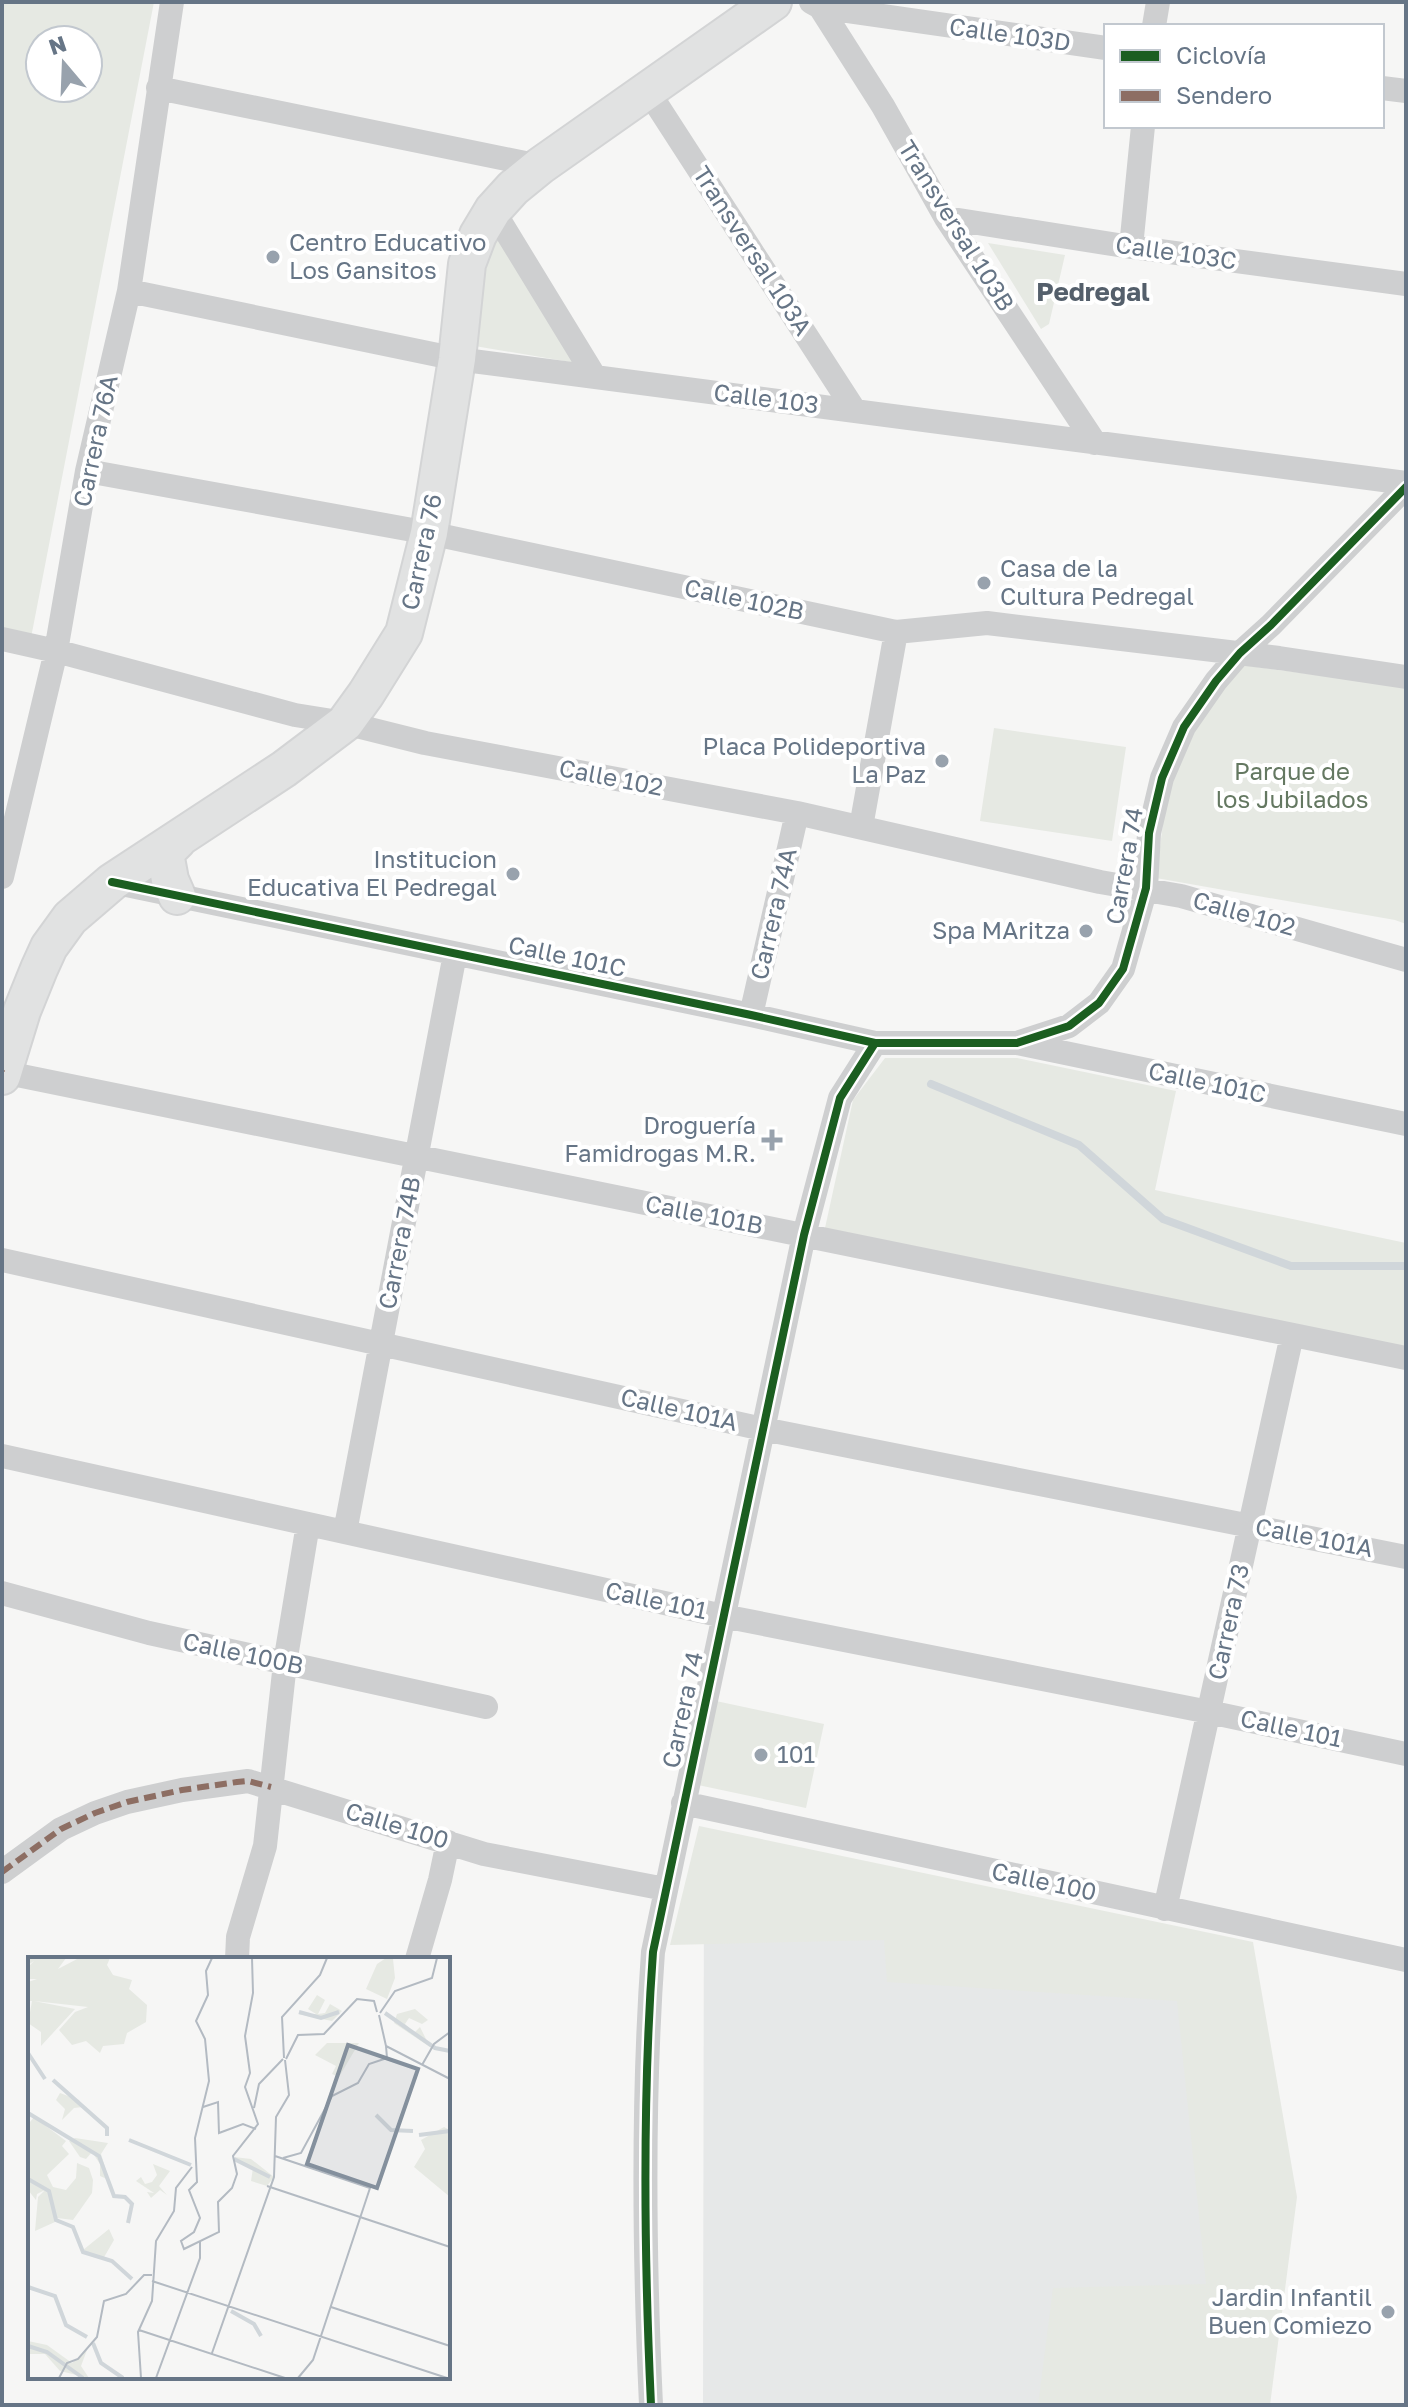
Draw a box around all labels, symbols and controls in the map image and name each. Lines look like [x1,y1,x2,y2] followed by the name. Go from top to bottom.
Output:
[948,11,1073,56] street label: Calle 103D
[24,24,104,104] north arrow
[1104,24,1384,128] legend
[45,29,70,60] text: N
[1176,40,1267,69] text: Ciclovía
[1176,80,1272,109] text: Sendero
[893,135,1021,316] street label: Transversal 103B
[688,160,819,340] street label: Transversal 103A
[289,227,486,284] place label: Centro Educativo Los Gansitos
[1114,229,1239,274] street label: Calle 103C
[264,248,282,266] marker: Centro Educativo Los Gansitos
[1036,276,1150,307] district label: Pedregal
[66,372,123,509] street label: Carrera 76A
[712,377,820,418] street label: Calle 103
[394,491,447,613] street label: Carrera 76
[1000,553,1194,610] place label: Casa de la Cultura Pedregal
[682,572,807,625] street label: Calle 102B
[975,574,993,592] marker: Casa de la Cultura Pedregal
[702,731,926,788] place label: Placa Polideportiva La Paz
[557,752,666,801] street label: Calle 102
[933,752,951,770] marker: Placa Polideportiva La Paz
[1216,756,1368,813] park label: Parque de los Jubilados
[1099,805,1148,927] street label: Carrera 74
[247,844,497,901] place label: Institucion Educativa El Pedregal
[743,845,802,982] street label: Carrera 74A
[504,865,522,883] marker: Institucion Educativa El Pedregal
[1190,884,1299,941] street label: Calle 102
[932,915,1070,944] place label: Spa MAritza
[1077,922,1095,940] marker: Spa MAritza
[506,929,629,982] street label: Calle 101C
[1146,1055,1269,1108] street label: Calle 101C
[564,1110,756,1167] place label: Droguería Famidrogas M.R.
[763,1131,781,1149] marker: Droguería Famidrogas M.R.
[371,1174,426,1311] street label: Carrera 74B
[643,1188,766,1239] street label: Calle 101B
[618,1381,741,1436] street label: Calle 101A
[1253,1511,1376,1562] street label: Calle 101A
[1201,1561,1254,1682] street label: Carrera 73
[603,1575,710,1624] street label: Calle 101
[180,1626,306,1679] street label: Calle 100B
[655,1649,708,1771] street label: Carrera 74
[1238,1703,1345,1752] street label: Calle 101
[777,1739,815,1768] place label: 101
[752,1746,770,1764] marker: 101
[342,1795,453,1854] street label: Calle 100
[989,1855,1099,1906] street label: Calle 100
[28,1957,450,2379] inset map
[1208,2282,1372,2339] place label: Jardin Infantil Buen Comiezo
[1379,2303,1397,2321] marker: Jardin Infantil Buen Comiezo

